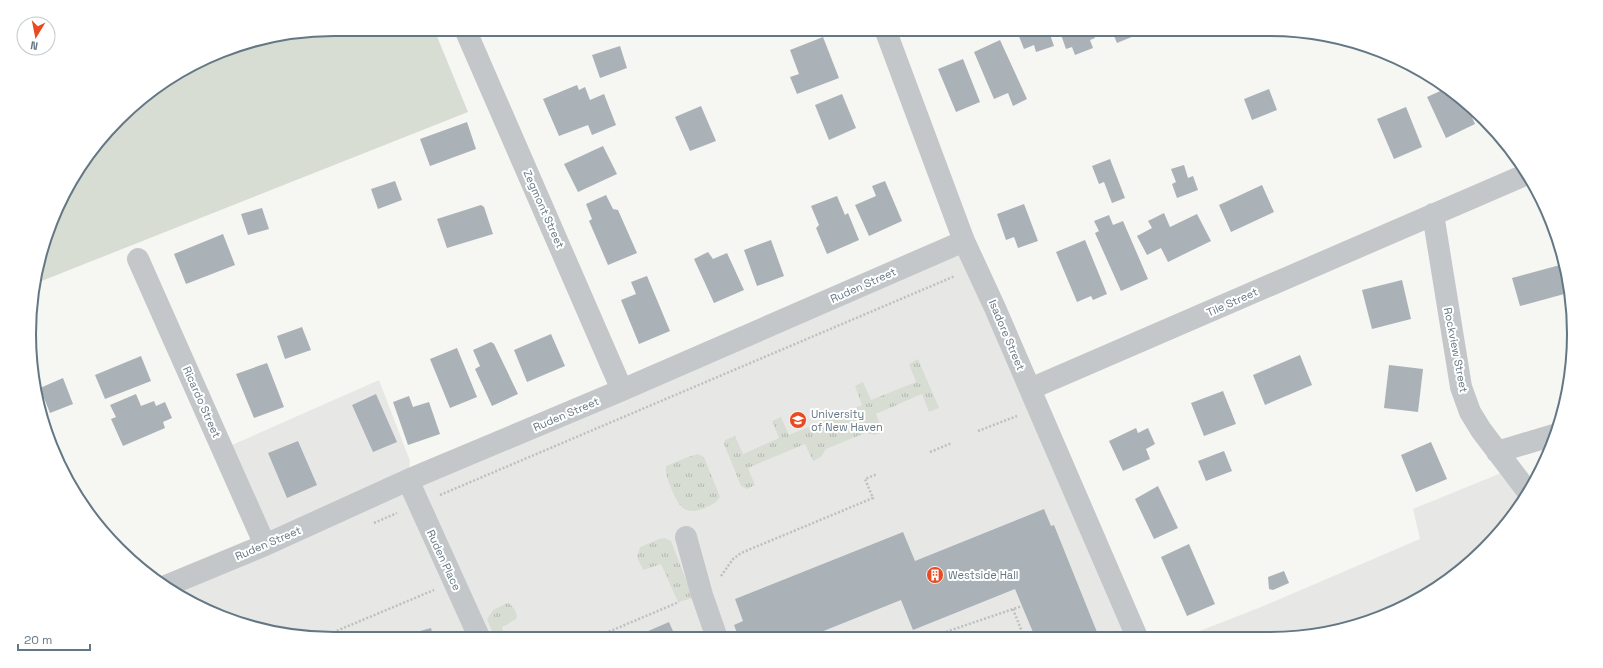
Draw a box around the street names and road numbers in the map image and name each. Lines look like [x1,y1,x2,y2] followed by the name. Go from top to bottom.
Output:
[520,168,568,250] street label: Zegmont Street
[828,264,898,306] street label: Ruden Street
[1204,284,1260,320] street label: Tile Street
[986,298,1028,372] street label: Isadore Street
[1441,306,1471,394] street label: Rockview Street
[180,364,224,440] street label: Ricardo Street
[531,394,601,434] street label: Ruden Street
[233,523,303,563] street label: Ruden Street
[424,527,464,593] street label: Ruden Place

